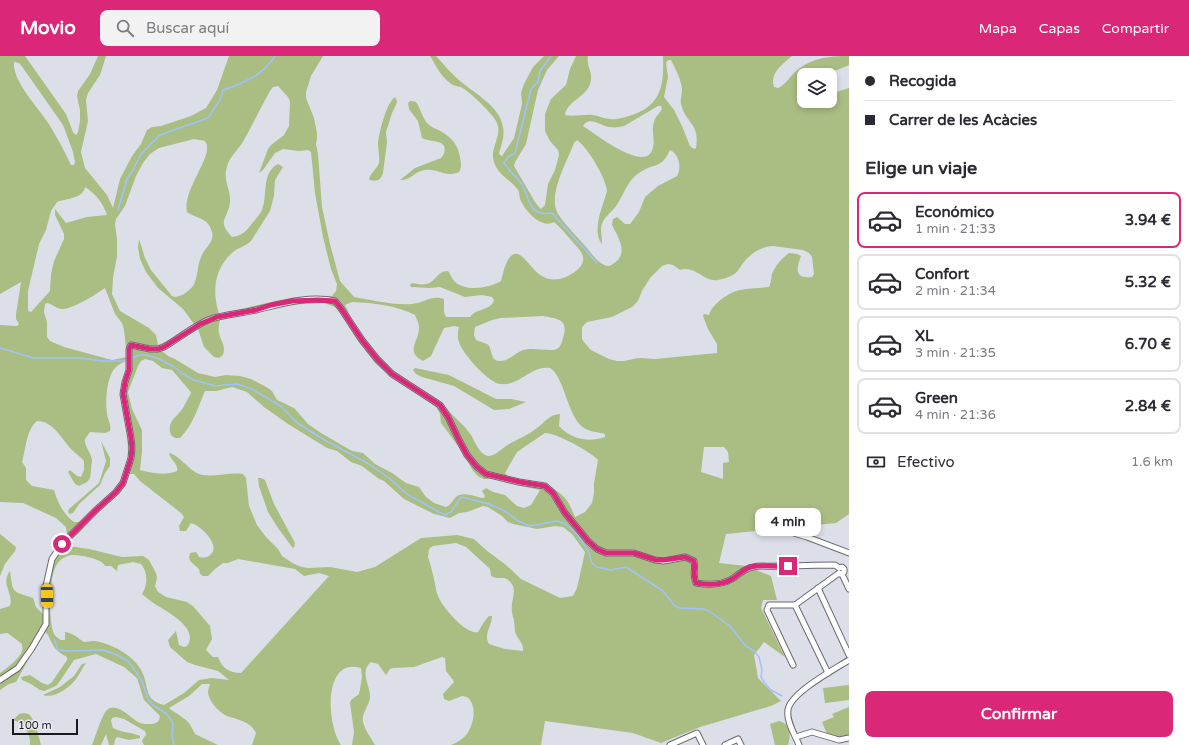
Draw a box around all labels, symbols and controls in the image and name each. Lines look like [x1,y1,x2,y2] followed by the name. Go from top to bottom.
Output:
[100,10,380,46] search box
[20,17,76,39] text: Movio
[114,17,136,39] icon: search
[146,19,229,37] text: Buscar aquí
[979,20,1017,37] text: Mapa
[1039,20,1080,37] text: Capas
[1102,20,1169,37] text: Compartir
[797,68,837,108] map controls
[797,68,837,108] button: layers
[889,72,956,90] text: Recogida
[889,111,1037,129] text: Carrer de les Acàcies
[865,157,977,179] text: Elige un viaje
[867,202,903,238] icon: car
[915,203,994,221] text: Económico
[1125,211,1171,229] text: 3.94 €
[915,221,996,237] text: 1 min · 21:33
[867,264,903,300] icon: car
[915,265,969,283] text: Confort
[1125,273,1171,291] text: 5.32 €
[915,283,996,299] text: 2 min · 21:34
[867,326,903,362] icon: car
[915,327,934,345] text: XL
[1125,335,1171,353] text: 6.70 €
[915,345,996,361] text: 3 min · 21:35
[867,388,903,424] icon: car
[915,389,958,407] text: Green
[1125,397,1171,415] text: 2.84 €
[915,407,996,423] text: 4 min · 21:36
[865,451,887,473] icon: cash
[897,453,955,471] text: Efectivo
[1131,454,1173,470] text: 1.6 km
[755,508,821,536] callout: 4 min
[771,514,805,530] text: 4 min
[53,535,71,553] route start
[779,557,797,575] route end
[41,584,53,608] car
[865,691,1173,737] button: Confirmar
[12,717,78,736] scale bar
[18,719,52,732] text: 100 m

